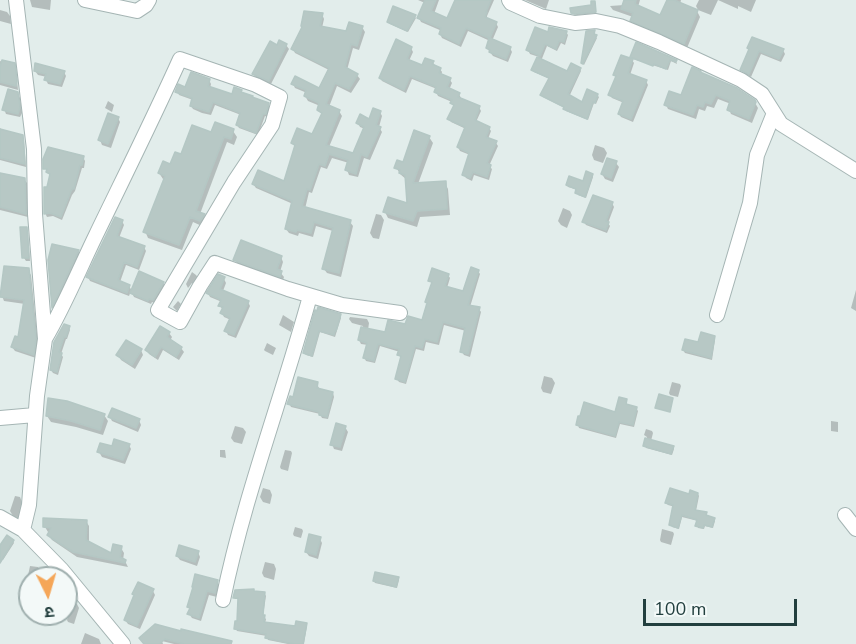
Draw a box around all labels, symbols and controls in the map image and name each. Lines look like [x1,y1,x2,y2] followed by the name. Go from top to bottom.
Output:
[18,566,78,626] north arrow
[646,587,800,625] scale bar
[654,597,706,621] text: 100 m
[44,601,55,623] text: उ

